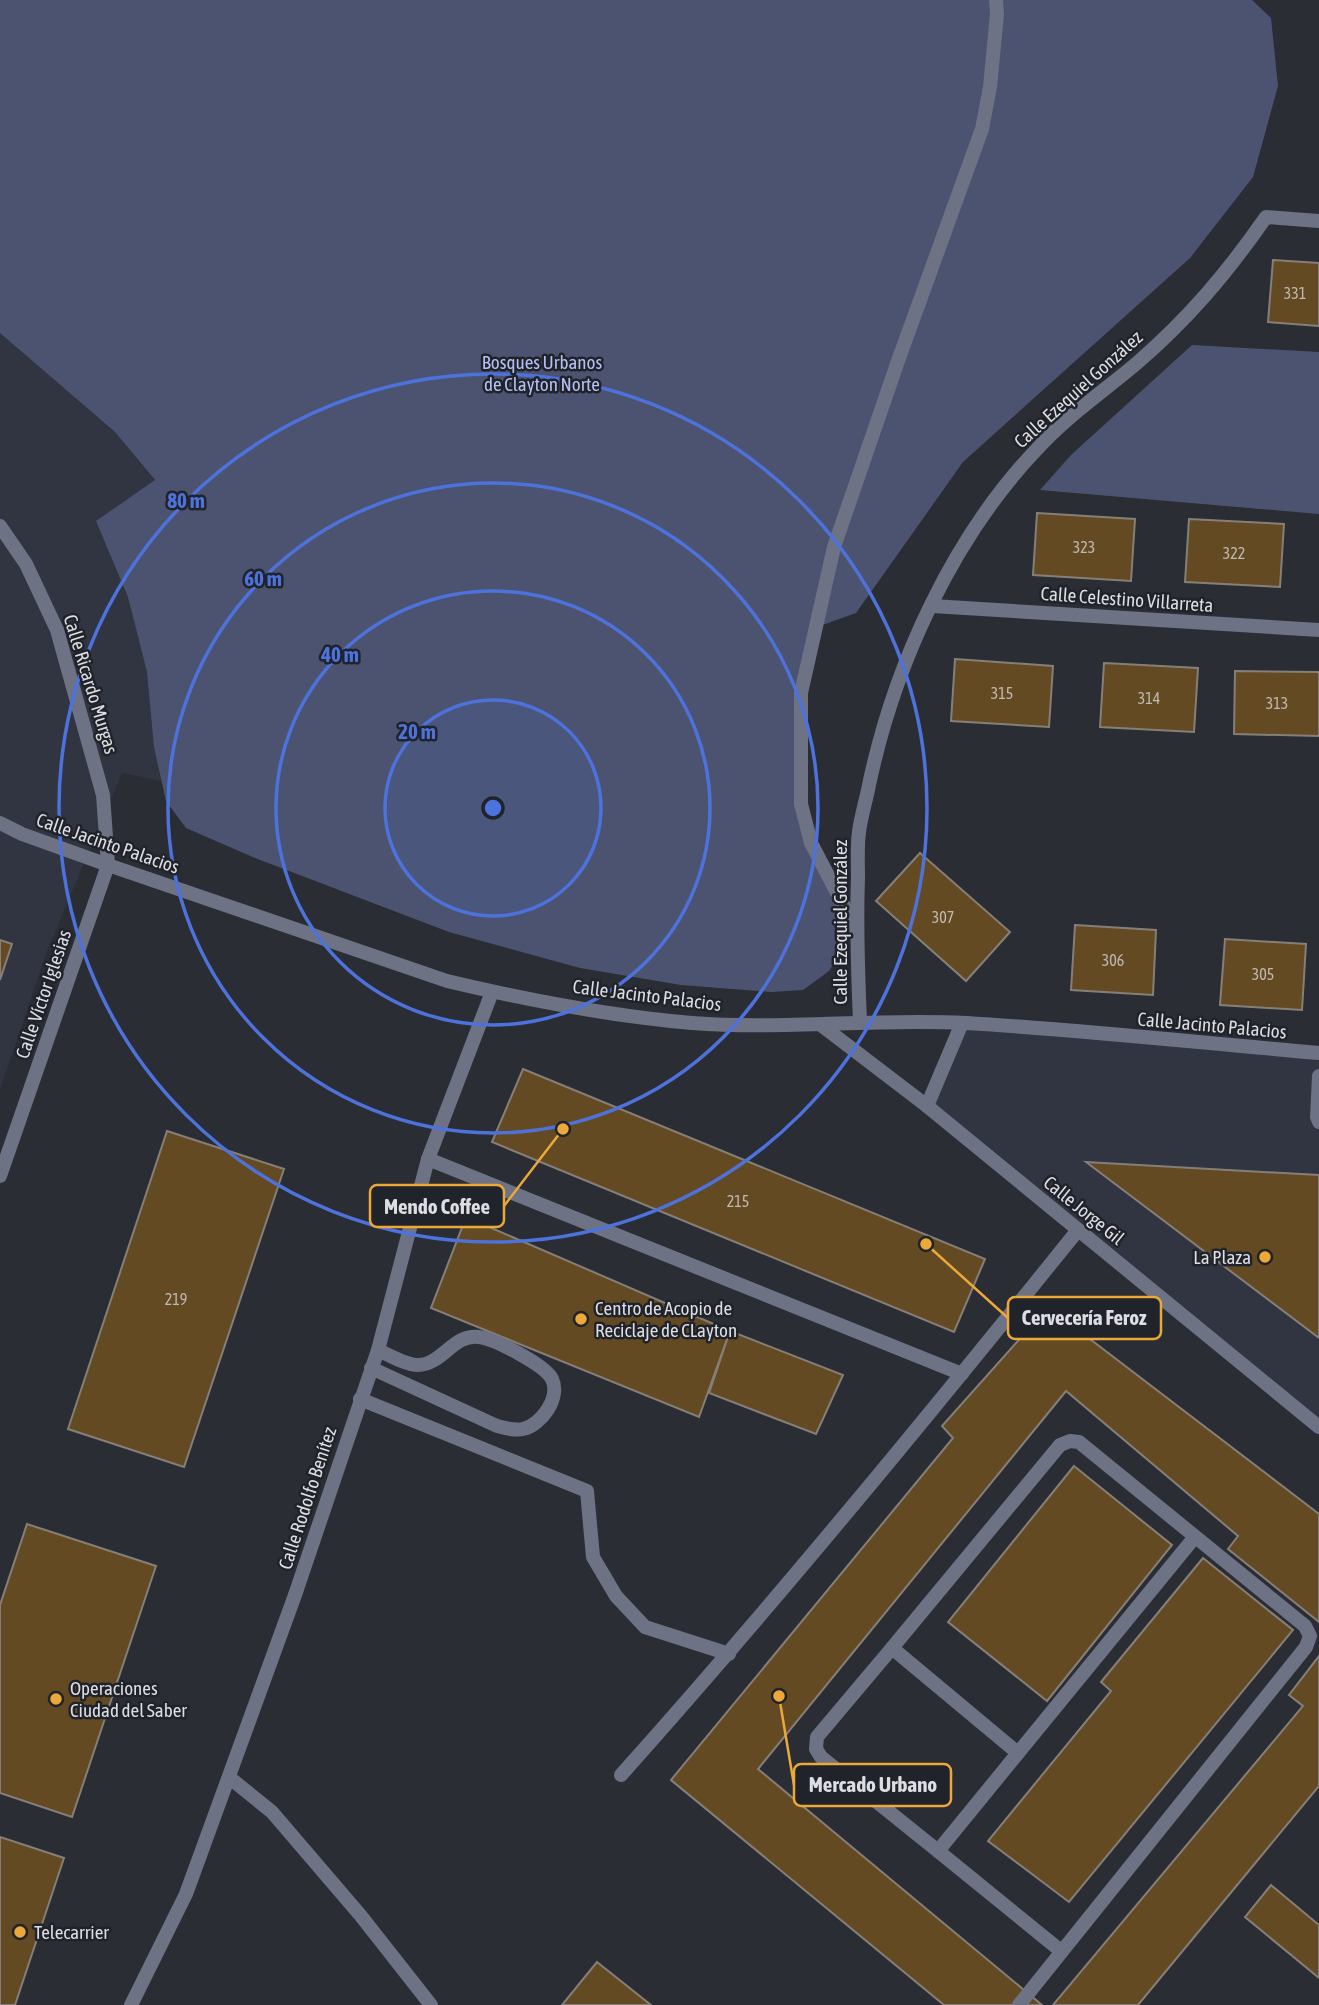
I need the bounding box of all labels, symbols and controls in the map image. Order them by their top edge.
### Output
house number: 331 [1284,284,1306,302]
street label: Calle Ezequiel González [1009,326,1147,452]
park label: Bosques Urbanos de Clayton Norte [482,351,602,395]
text: 80 m [167,488,205,512]
house number: 323 [1073,538,1095,556]
house number: 322 [1223,544,1245,562]
text: 60 m [244,566,282,590]
street label: Calle Celestino Villarreta [1040,582,1214,616]
street label: Calle Ricardo Murgas [59,612,123,757]
text: 40 m [320,642,359,666]
house number: 315 [991,684,1013,702]
house number: 314 [1138,689,1160,707]
house number: 313 [1266,694,1288,712]
text: 20 m [398,719,436,743]
centre of rings [481,796,505,820]
street label: Calle Jacinto Palacios [34,808,183,878]
street label: Calle Ezequiel González [829,839,851,1004]
house number: 307 [932,908,954,926]
street label: Calle Víctor Iglesias [11,926,75,1061]
house number: 306 [1102,951,1124,969]
house number: 305 [1252,965,1274,983]
street label: Calle Jacinto Palacios [571,975,723,1015]
street label: Calle Jacinto Palacios [1137,1008,1288,1042]
street label: Calle Jorge Gil [1039,1171,1129,1249]
callout: Mendo Coffee [370,1185,504,1227]
house number: 215 [727,1192,749,1210]
text: Mendo Coffee [384,1194,490,1218]
place label: La Plaza [1193,1246,1251,1268]
marker: La Plaza [1257,1249,1273,1265]
house number: 219 [165,1290,187,1308]
place label: Centro de Acopio de Reciclaje de CLayton [595,1297,737,1341]
callout: Cervecería Feroz [1008,1297,1161,1339]
text: Cervecería Feroz [1021,1305,1147,1329]
marker: Centro de Acopio de Reciclaje de CLayton [573,1311,589,1327]
street label: Calle Rodolfo Benítez [274,1424,340,1572]
place label: Operaciones Ciudad del Saber [70,1677,187,1721]
marker: Operaciones Ciudad del Saber [48,1691,64,1707]
callout: Mercado Urbano [794,1764,951,1806]
text: Mercado Urbano [809,1772,937,1796]
place label: Telecarrier [34,1921,109,1943]
marker: Telecarrier [12,1924,28,1940]

